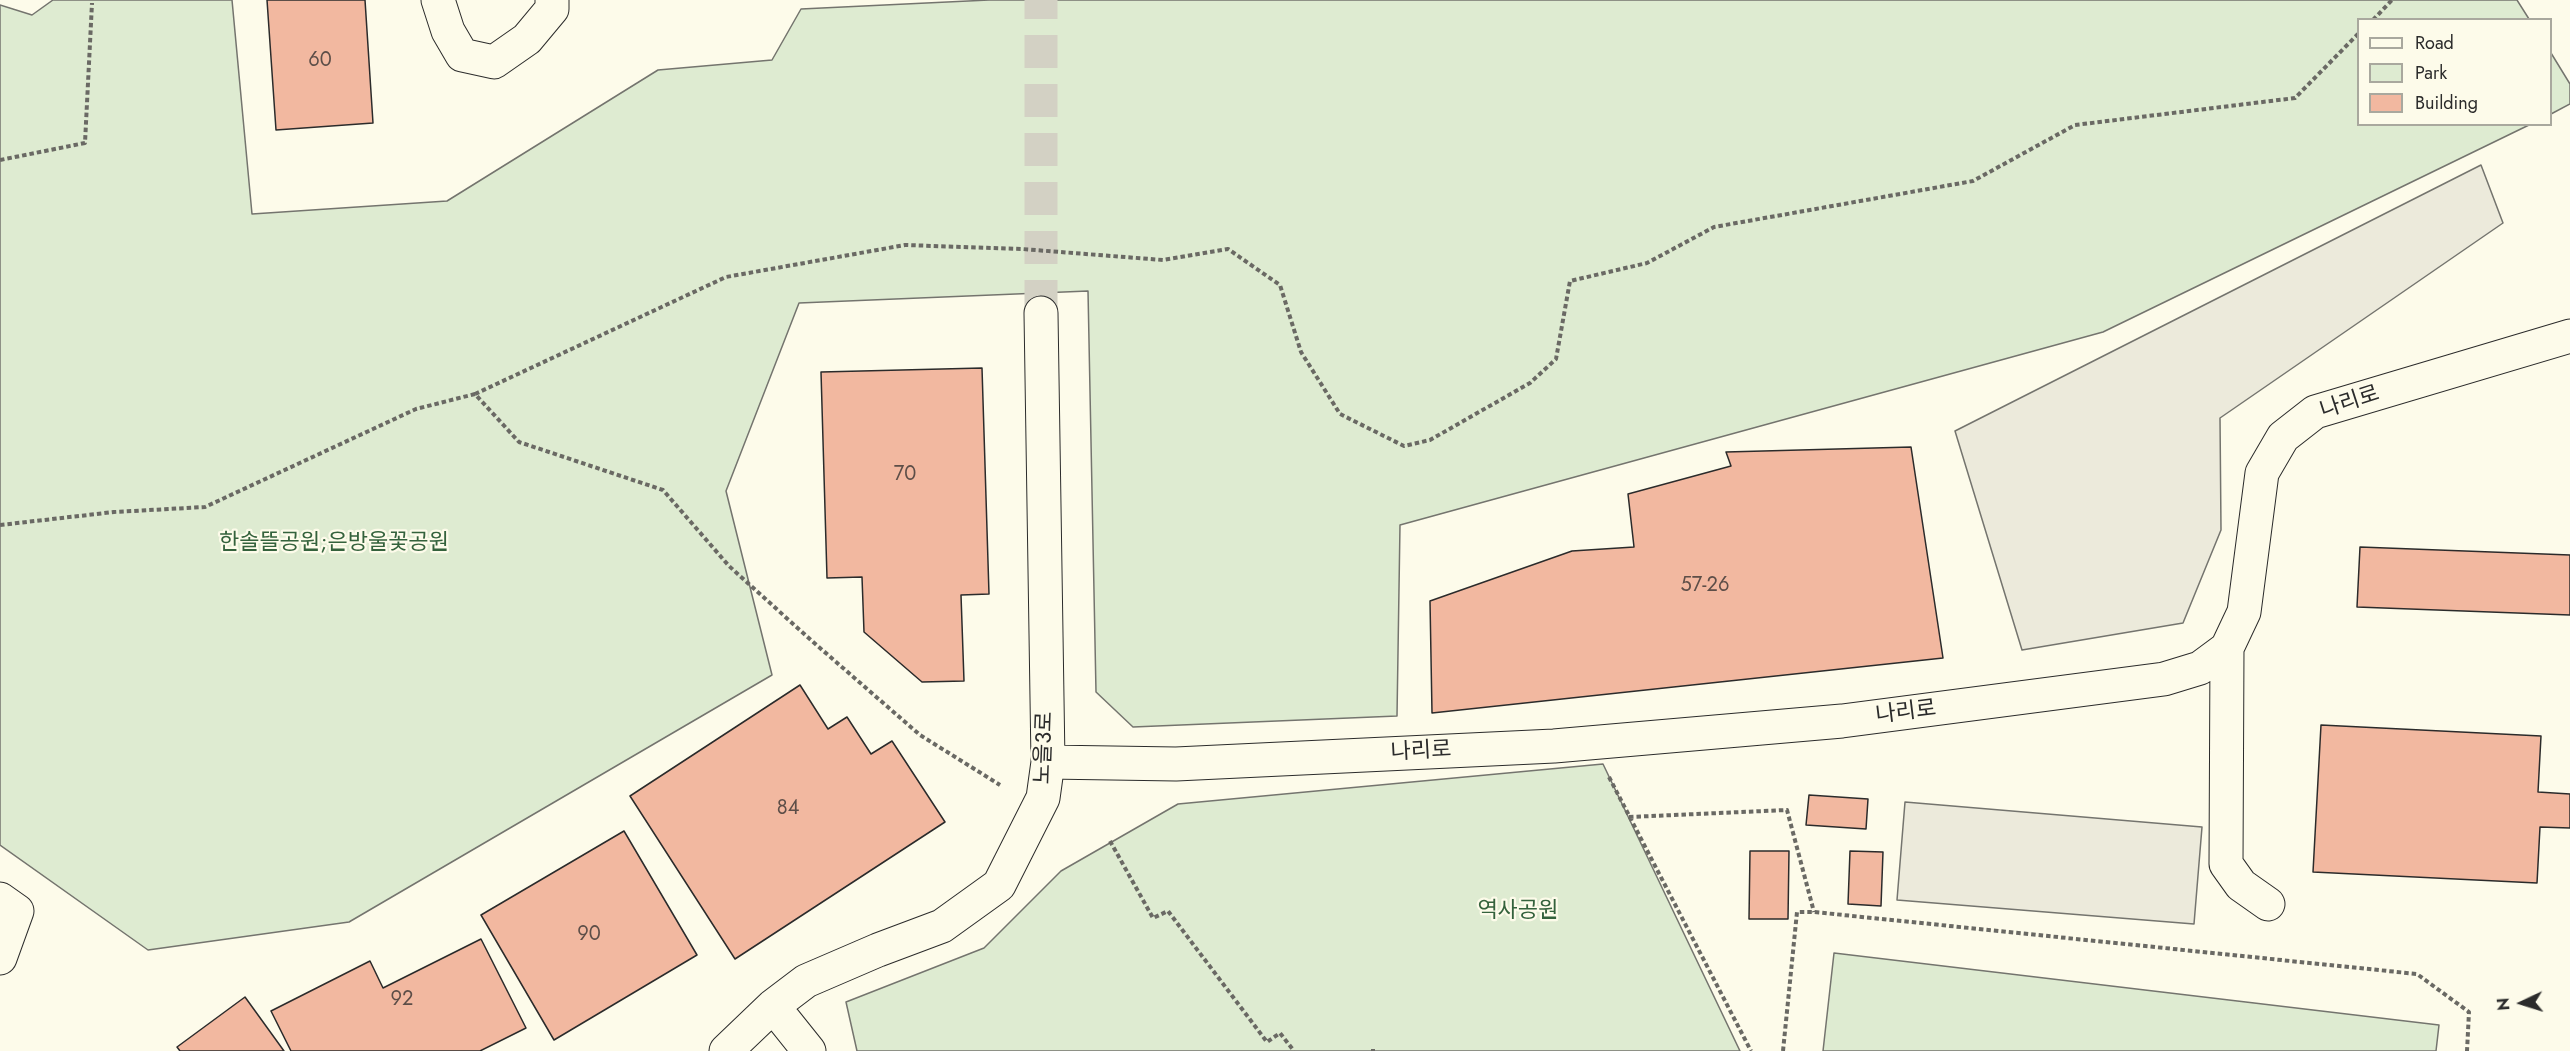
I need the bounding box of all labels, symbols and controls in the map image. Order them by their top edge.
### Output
legend [2357,18,2552,126]
text: Road [2415,30,2454,56]
house number: 60 [308,49,332,73]
text: Park [2415,60,2447,86]
text: Building [2415,90,2478,116]
street label: 나리로 [2317,381,2383,425]
house number: 70 [894,463,916,487]
park label: 한솔뜰공원;은방울꽃공원 [219,531,449,557]
house number: 57-26 [1681,574,1729,598]
street label: 나리로 [1874,696,1938,730]
street label: 노을3로 [1031,711,1059,785]
street label: 나리로 [1390,737,1452,767]
house number: 84 [777,797,799,821]
park label: 역사공원 [1478,899,1558,925]
house number: 90 [577,923,601,947]
north arrow [2492,973,2552,1033]
house number: 92 [391,988,413,1012]
text: N [2492,997,2515,1011]

